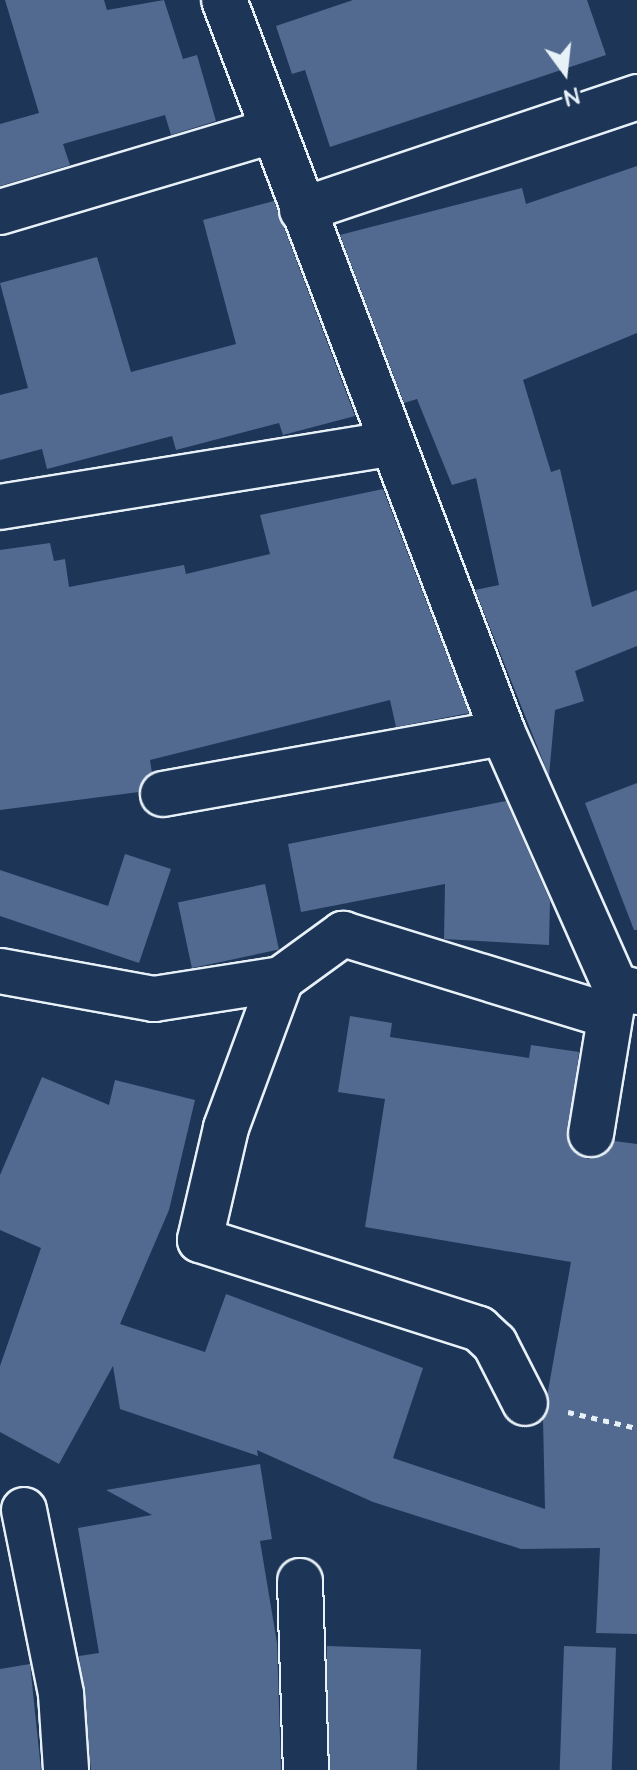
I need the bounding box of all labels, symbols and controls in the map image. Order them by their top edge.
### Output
north arrow [525,32,605,112]
text: N [561,79,582,112]

